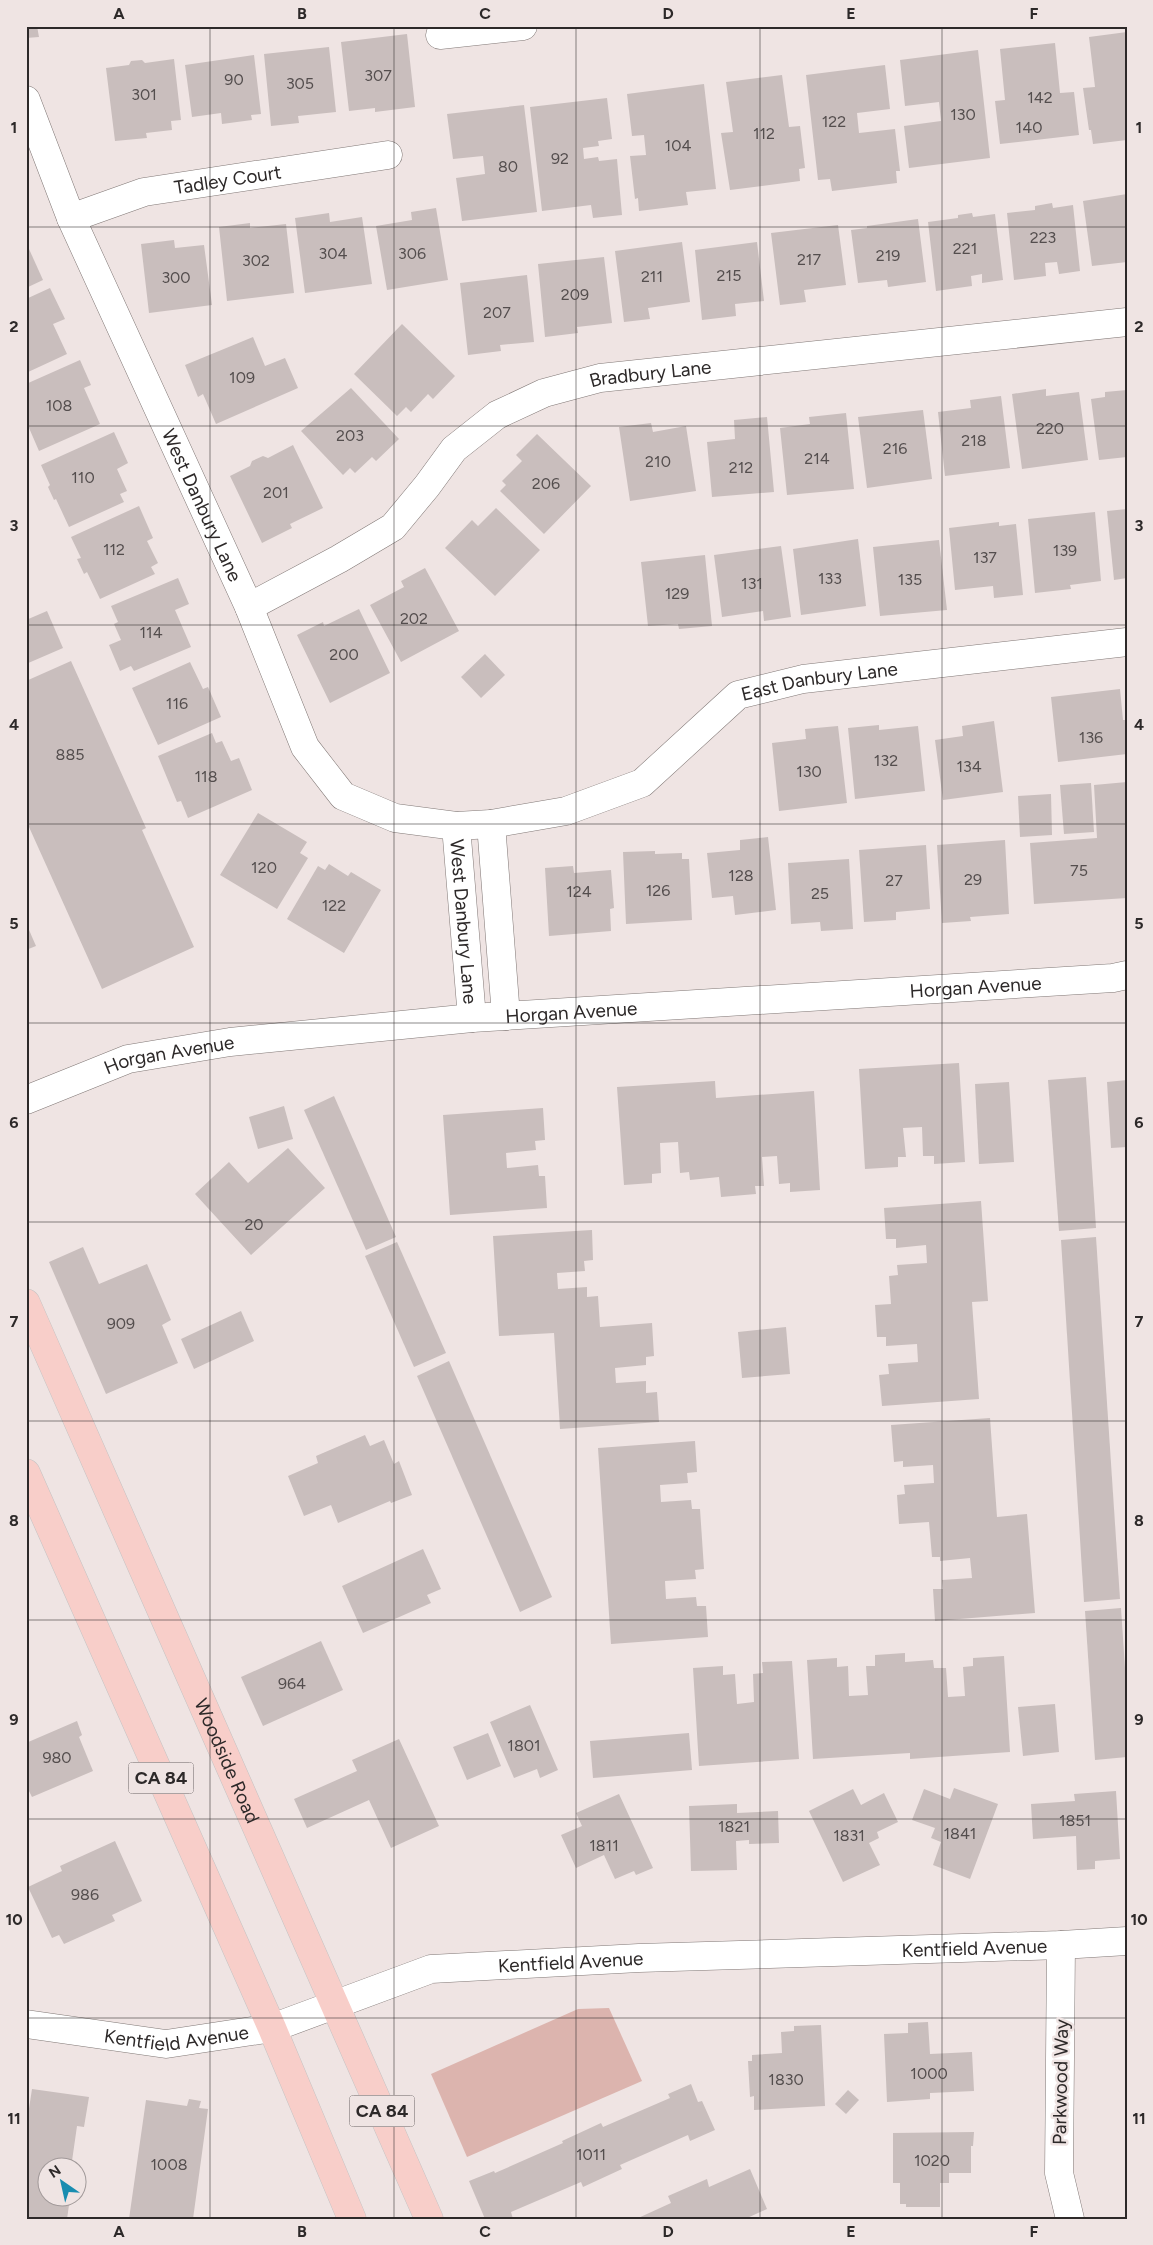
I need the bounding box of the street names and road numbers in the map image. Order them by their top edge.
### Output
street label: Tadley Court [172,160,283,199]
street label: Bradbury Lane [587,355,712,392]
street label: West Danbury Lane [157,425,247,585]
street label: East Danbury Lane [739,657,899,706]
street label: West Danbury Lane [445,838,482,1005]
street label: Horgan Avenue [909,971,1042,1003]
street label: Horgan Avenue [505,997,638,1028]
street label: Horgan Avenue [101,1031,236,1079]
street label: Woodside Road [189,1695,264,1827]
road number: CA 84 [128,1762,194,1794]
street label: Kentfield Avenue [901,1934,1048,1962]
street label: Kentfield Avenue [497,1947,644,1977]
street label: Parkwood Way [1048,2019,1073,2145]
street label: Kentfield Avenue [103,2021,250,2056]
road number: CA 84 [350,2096,414,2126]

